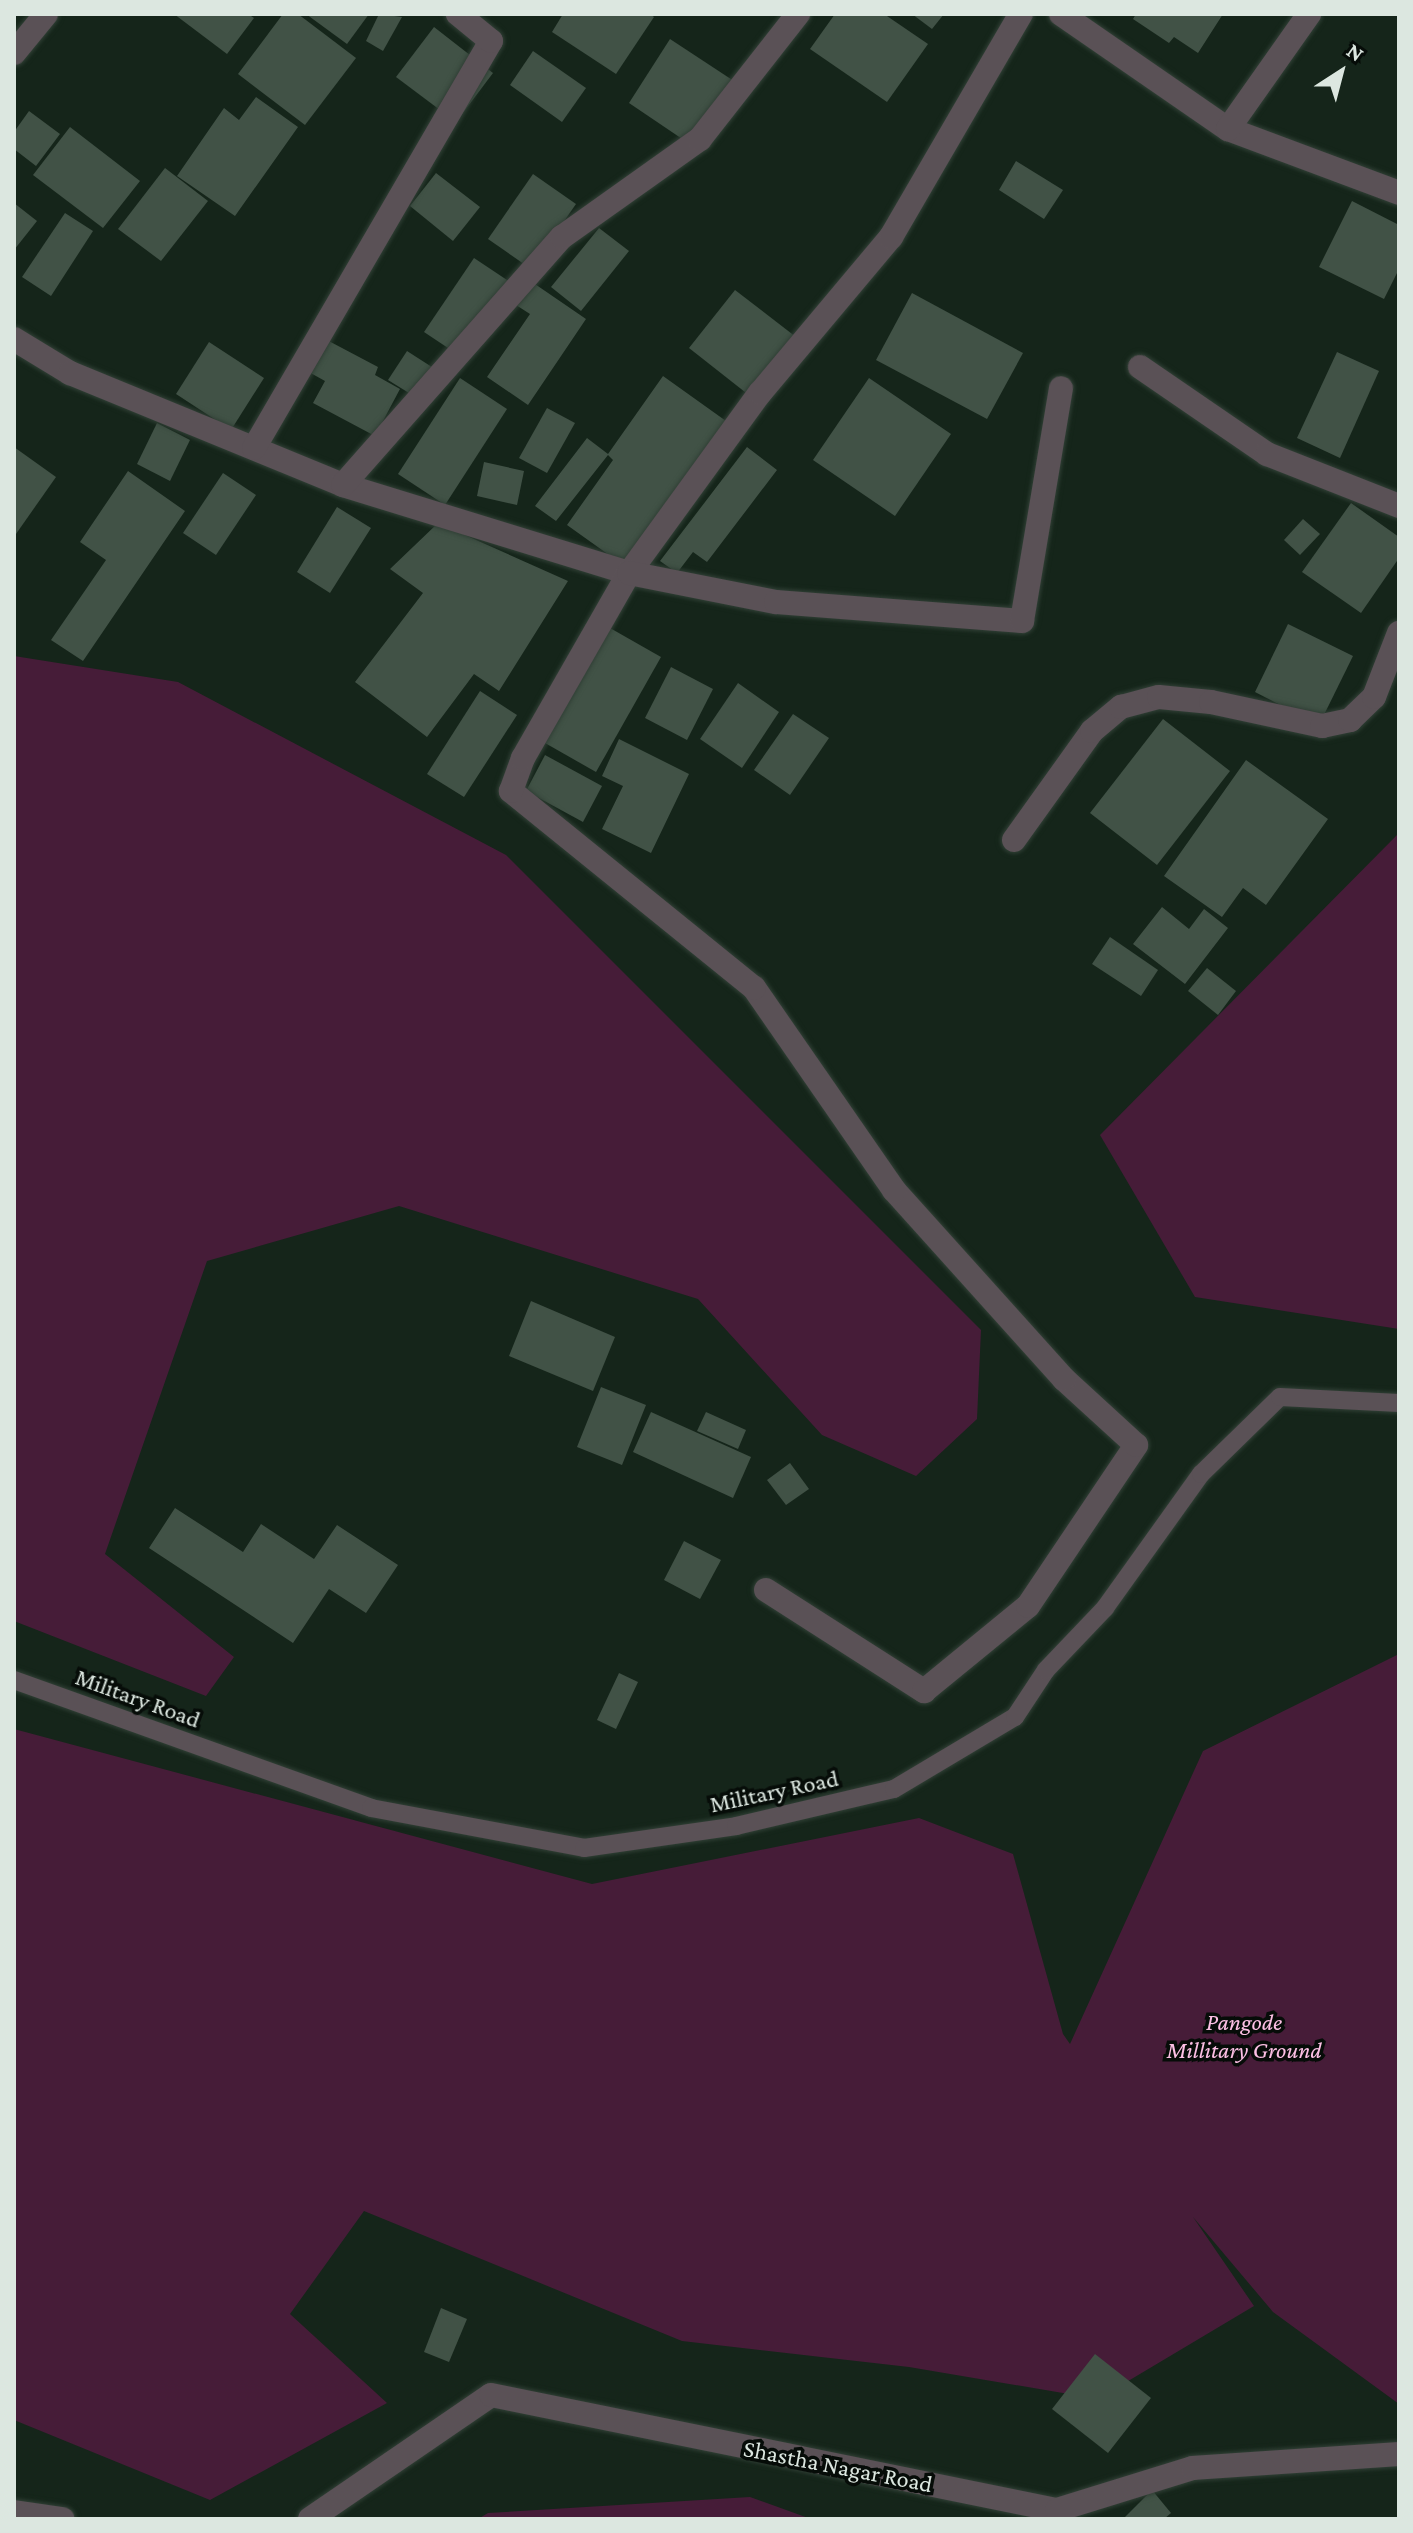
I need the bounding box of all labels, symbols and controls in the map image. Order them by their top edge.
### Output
north arrow [1301,32,1381,112]
text: N [1342,38,1369,67]
street label: Military Road [72,1662,204,1734]
street label: Military Road [707,1763,841,1819]
park label: Pangode Millitary Ground [1166,2008,1322,2064]
street label: Shastha Nagar Road [741,2434,935,2498]

